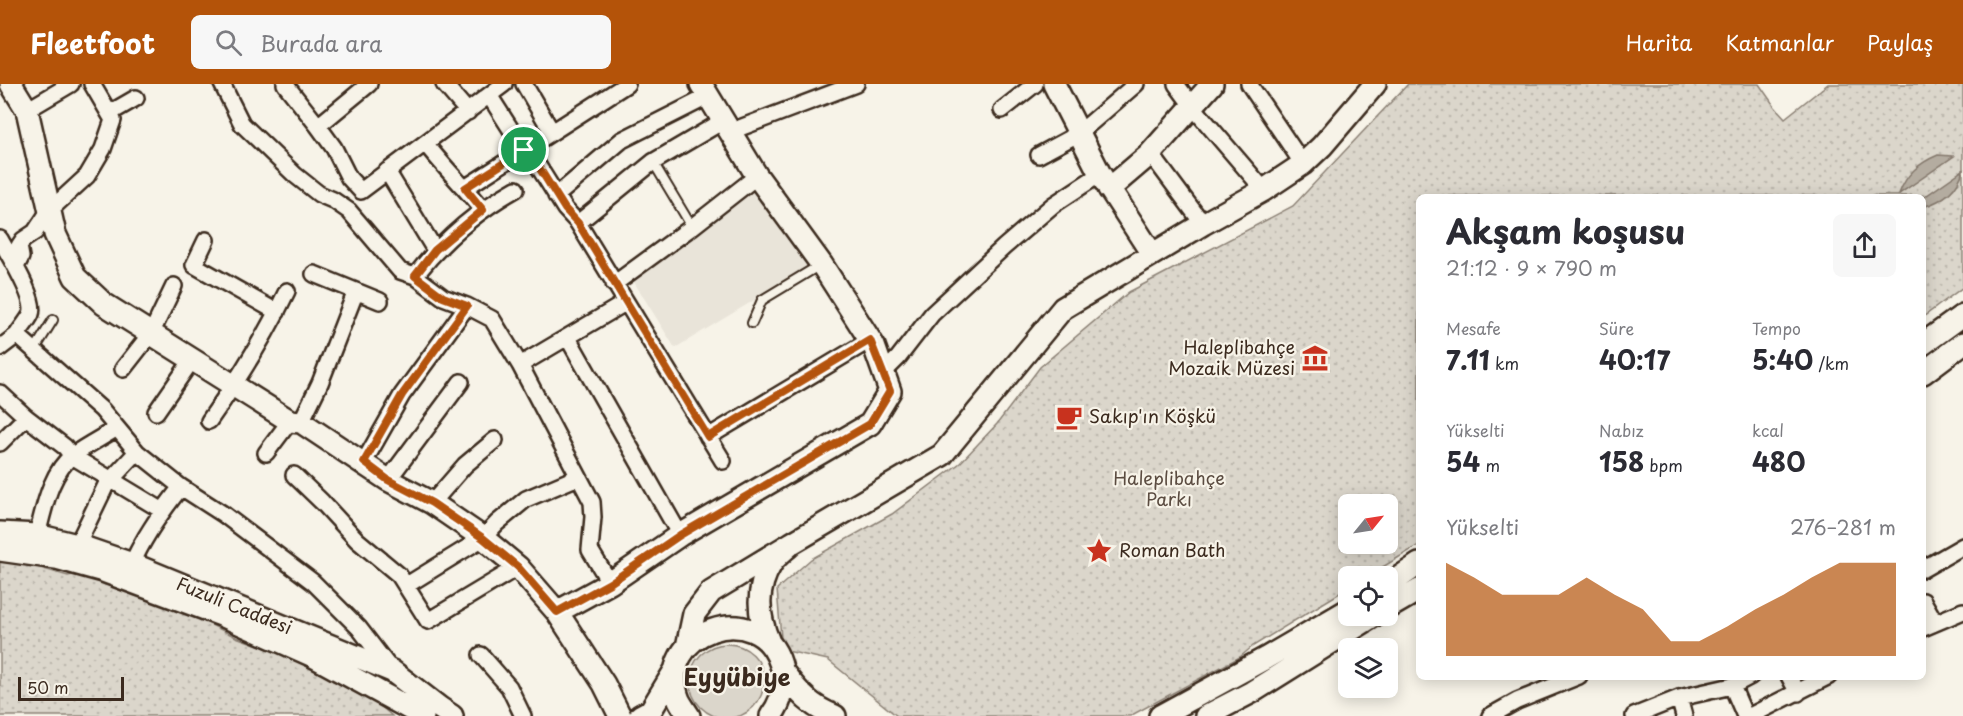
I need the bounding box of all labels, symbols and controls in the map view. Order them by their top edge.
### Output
search box [191,15,611,69]
text: Fleetfoot [30,21,155,64]
icon: search [212,26,245,59]
text: Burada ara [260,26,382,59]
text: Harita [1626,26,1692,58]
text: Katmanlar [1725,26,1834,58]
text: Paylaş [1867,26,1933,58]
pin [498,124,549,175]
icon: arrive [507,133,540,166]
text: Akşam koşusu [1446,205,1685,255]
button: share [1833,214,1896,277]
text: 21:12 · 9 × 790 m [1446,253,1617,283]
text: Mesafe [1446,316,1501,340]
text: Süre [1599,316,1634,340]
text: Tempo [1752,316,1801,340]
place label: Haleplibahçe Mozaik Müzesi [1168,333,1295,381]
text: 7.11 [1446,340,1490,379]
text: 40:17 [1599,340,1670,379]
text: 5:40 [1752,340,1813,379]
museum icon: Haleplibahçe Mozaik Müzesi [1300,343,1330,373]
text: km [1490,351,1519,375]
text: /km [1813,351,1849,375]
cafe icon: Sakıp'ın Köşkü [1054,402,1084,432]
place label: Sakıp'ın Köşkü [1089,402,1216,429]
text: Yükselti [1446,418,1504,442]
text: Nabız [1599,418,1644,442]
text: kcal [1752,418,1784,442]
text: 54 [1446,442,1480,481]
text: 158 [1599,442,1644,481]
text: 480 [1752,442,1805,481]
text: m [1480,453,1500,477]
text: bpm [1644,453,1683,477]
park label: Haleplibahçe Parkı [1113,464,1225,512]
north arrow [1338,494,1398,554]
map controls [1338,494,1398,698]
text: Yükselti [1446,512,1519,542]
text: 276–281 m [1790,512,1896,542]
place icon: Roman Bath [1084,536,1114,566]
place label: Roman Bath [1119,536,1226,563]
button: locate [1338,566,1398,626]
street label: Fuzuli Caddesi [173,569,296,640]
button: layers [1338,638,1398,698]
district label: Eyyübiye [684,658,790,694]
scale bar [18,674,124,702]
text: 50 m [27,675,68,699]

